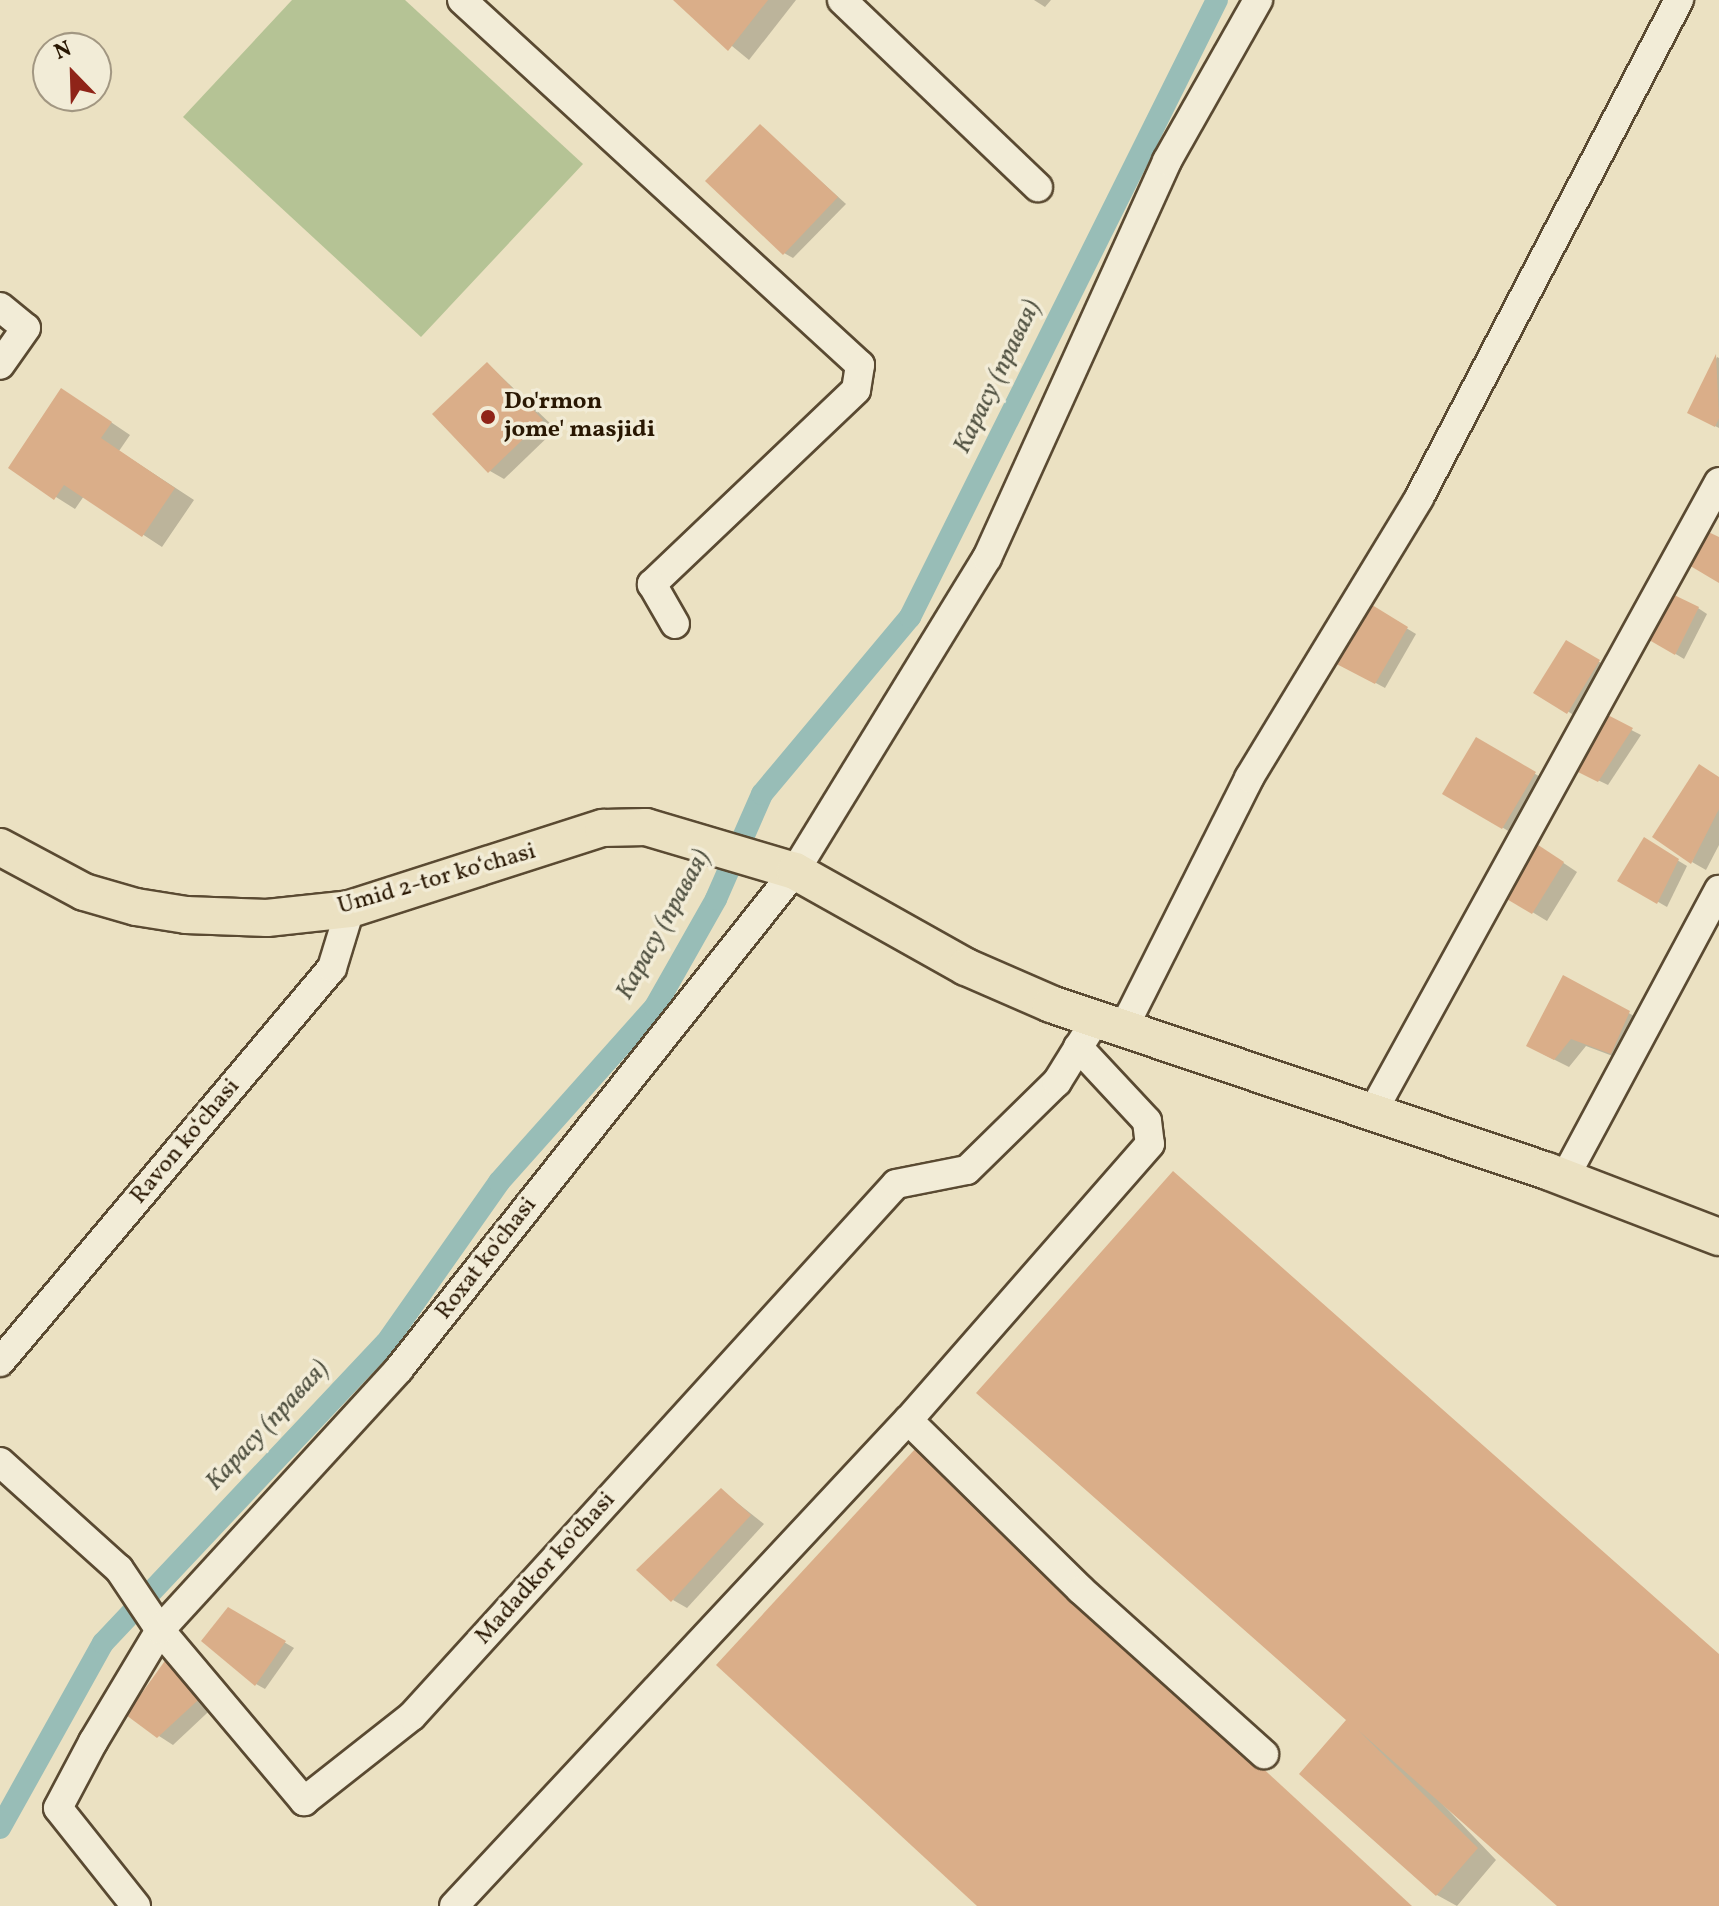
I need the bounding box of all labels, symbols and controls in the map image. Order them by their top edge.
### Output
north arrow [32,32,112,112]
text: N [50,34,77,69]
water label: Карасу (правая) [947,295,1049,459]
place label: Do'rmon jome' masjidi [504,389,655,445]
marker: Do'rmon jome' masjidi [479,408,497,426]
street label: Umid 2-tor koʻchasi [335,838,539,922]
water label: Карасу (правая) [610,844,718,1006]
street label: Ravon koʻchasi [125,1073,247,1211]
street label: Roxat ko'chasi [430,1192,544,1326]
water label: Карасу (правая) [200,1354,336,1498]
street label: Madadkor ko'chasi [470,1487,622,1651]

